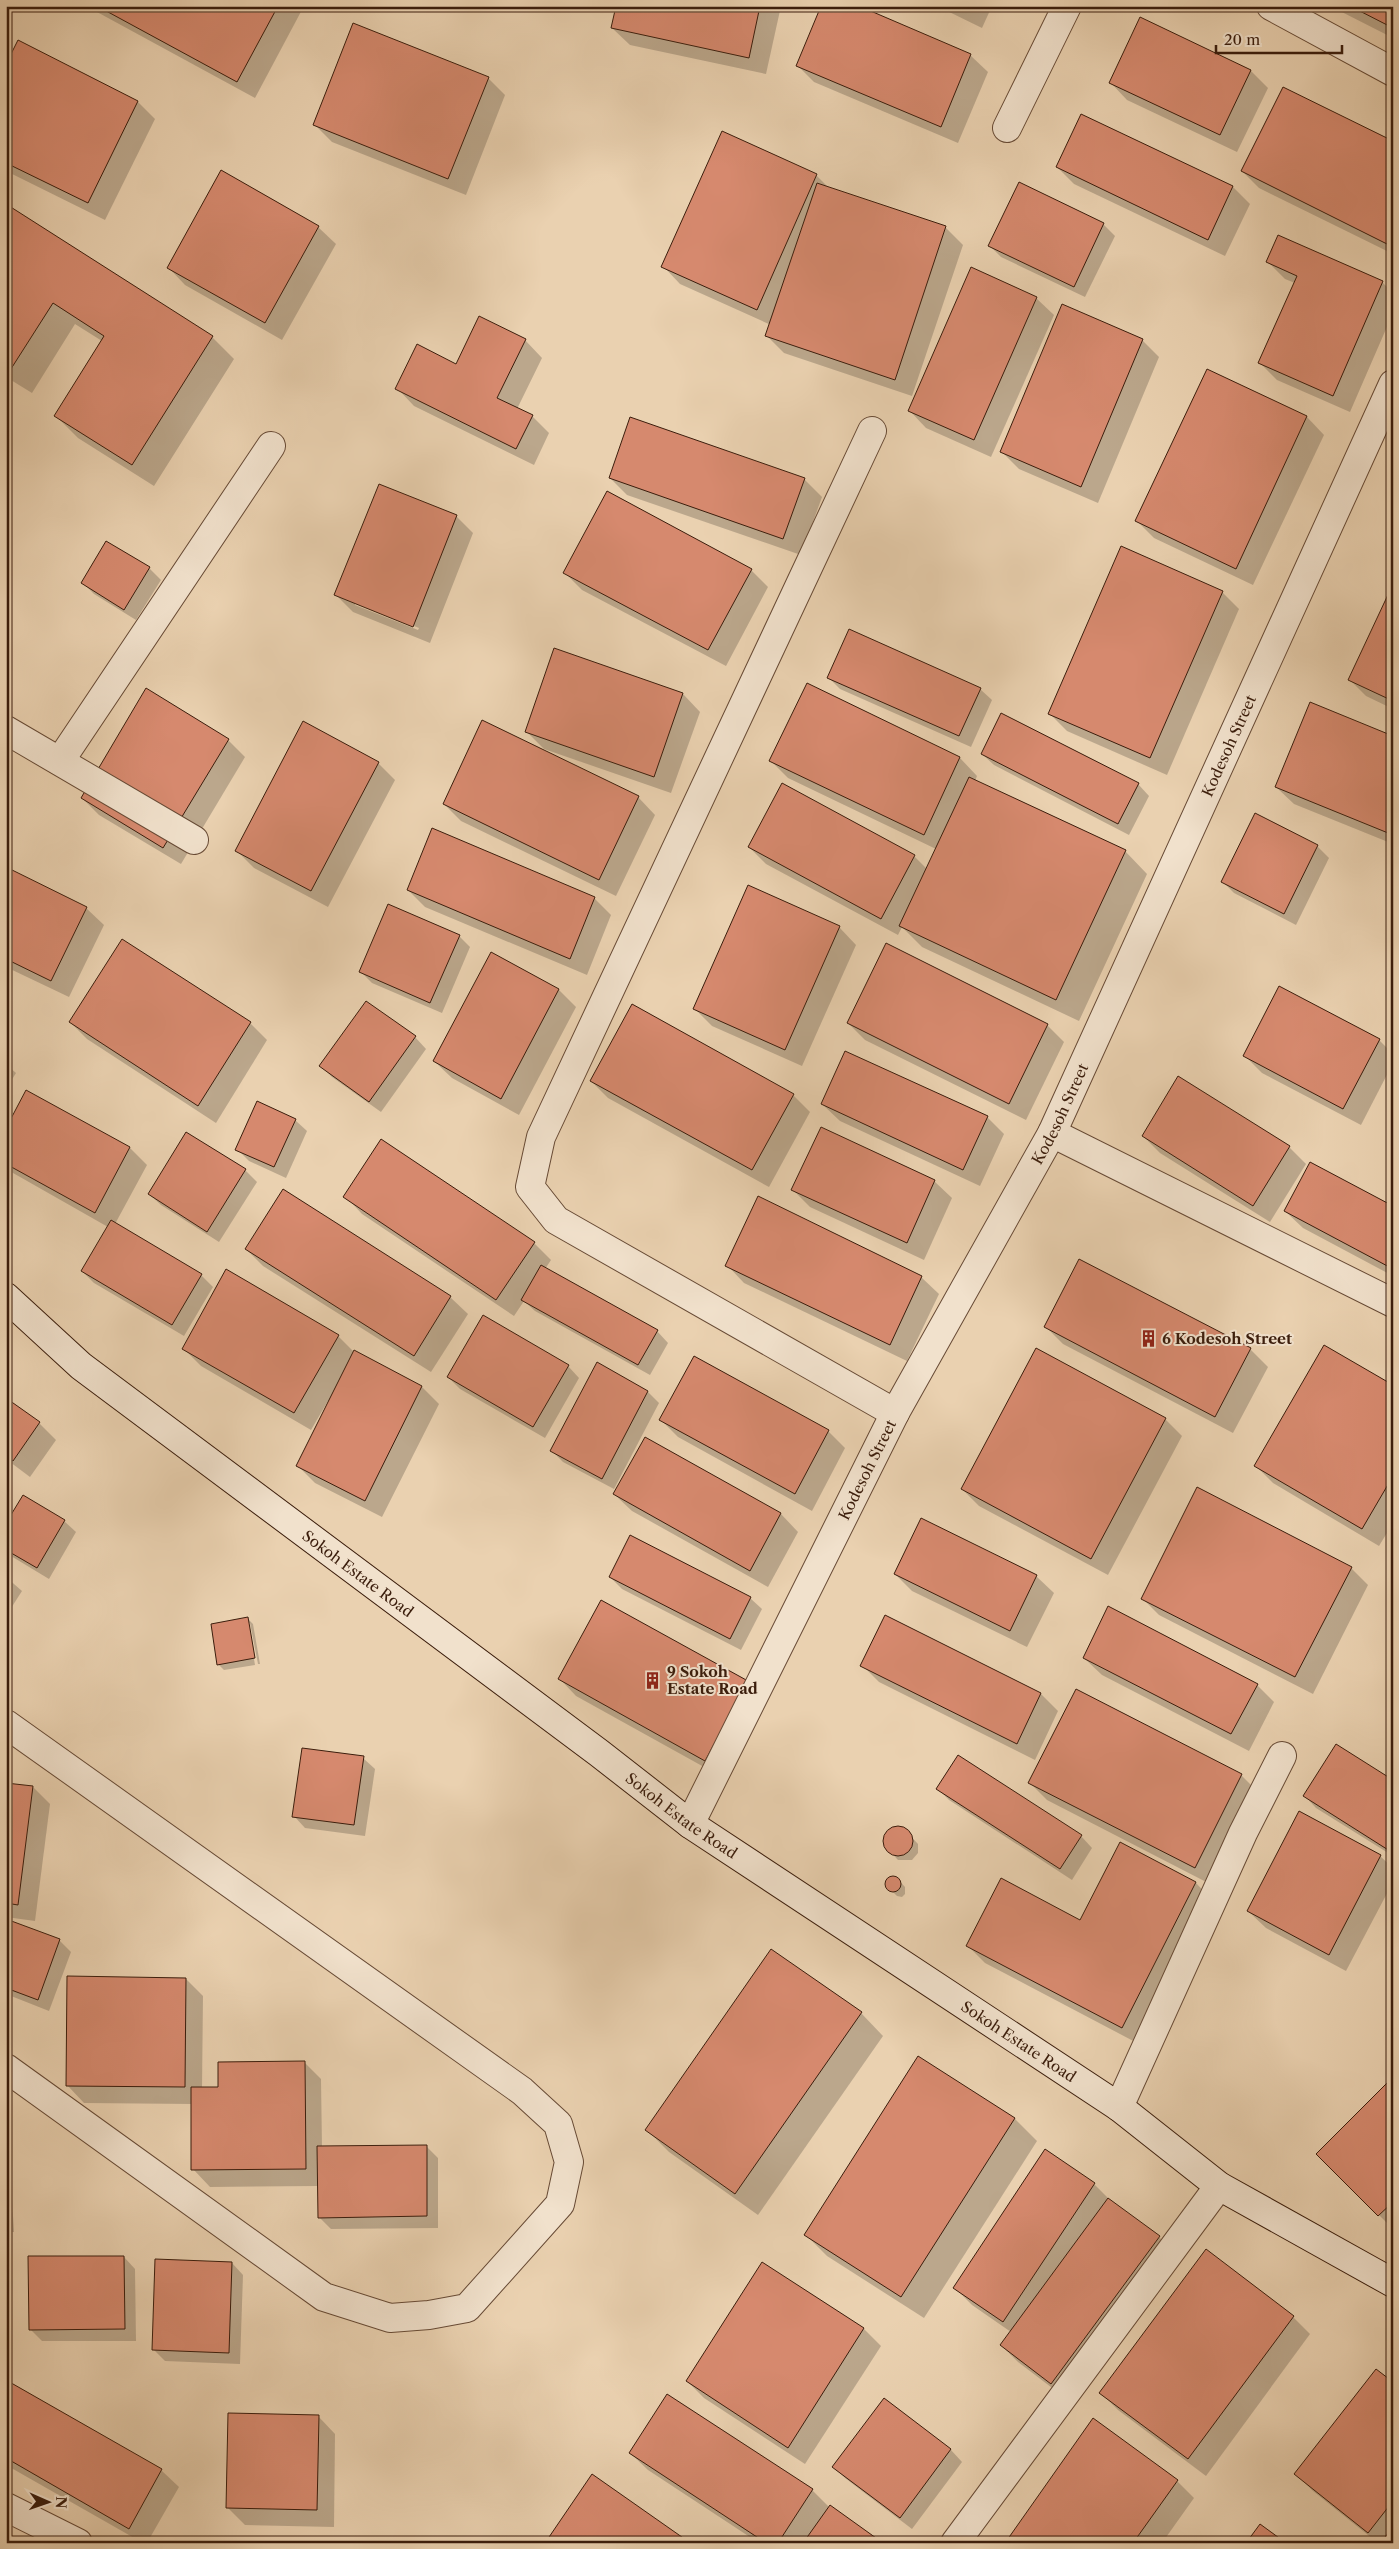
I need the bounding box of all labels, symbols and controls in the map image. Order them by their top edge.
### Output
scale bar [1216,22,1343,54]
text: 20 m [1224,30,1260,49]
street label: Kodesoh Street [1197,691,1260,799]
street label: Kodesoh Street [1027,1060,1092,1167]
building icon: 6 Kodesoh Street [1138,1328,1158,1348]
place label: 6 Kodesoh Street [1162,1329,1292,1348]
street label: Kodesoh Street [834,1416,900,1523]
street label: Sokoh Estate Road [299,1525,418,1621]
place label: 9 Sokoh Estate Road [667,1662,758,1698]
building icon: 9 Sokoh Estate Road [643,1670,663,1690]
street label: Sokoh Estate Road [622,1768,741,1862]
street label: Sokoh Estate Road [958,1996,1080,2086]
north arrow [22,2476,72,2526]
text: N [52,2496,70,2509]

